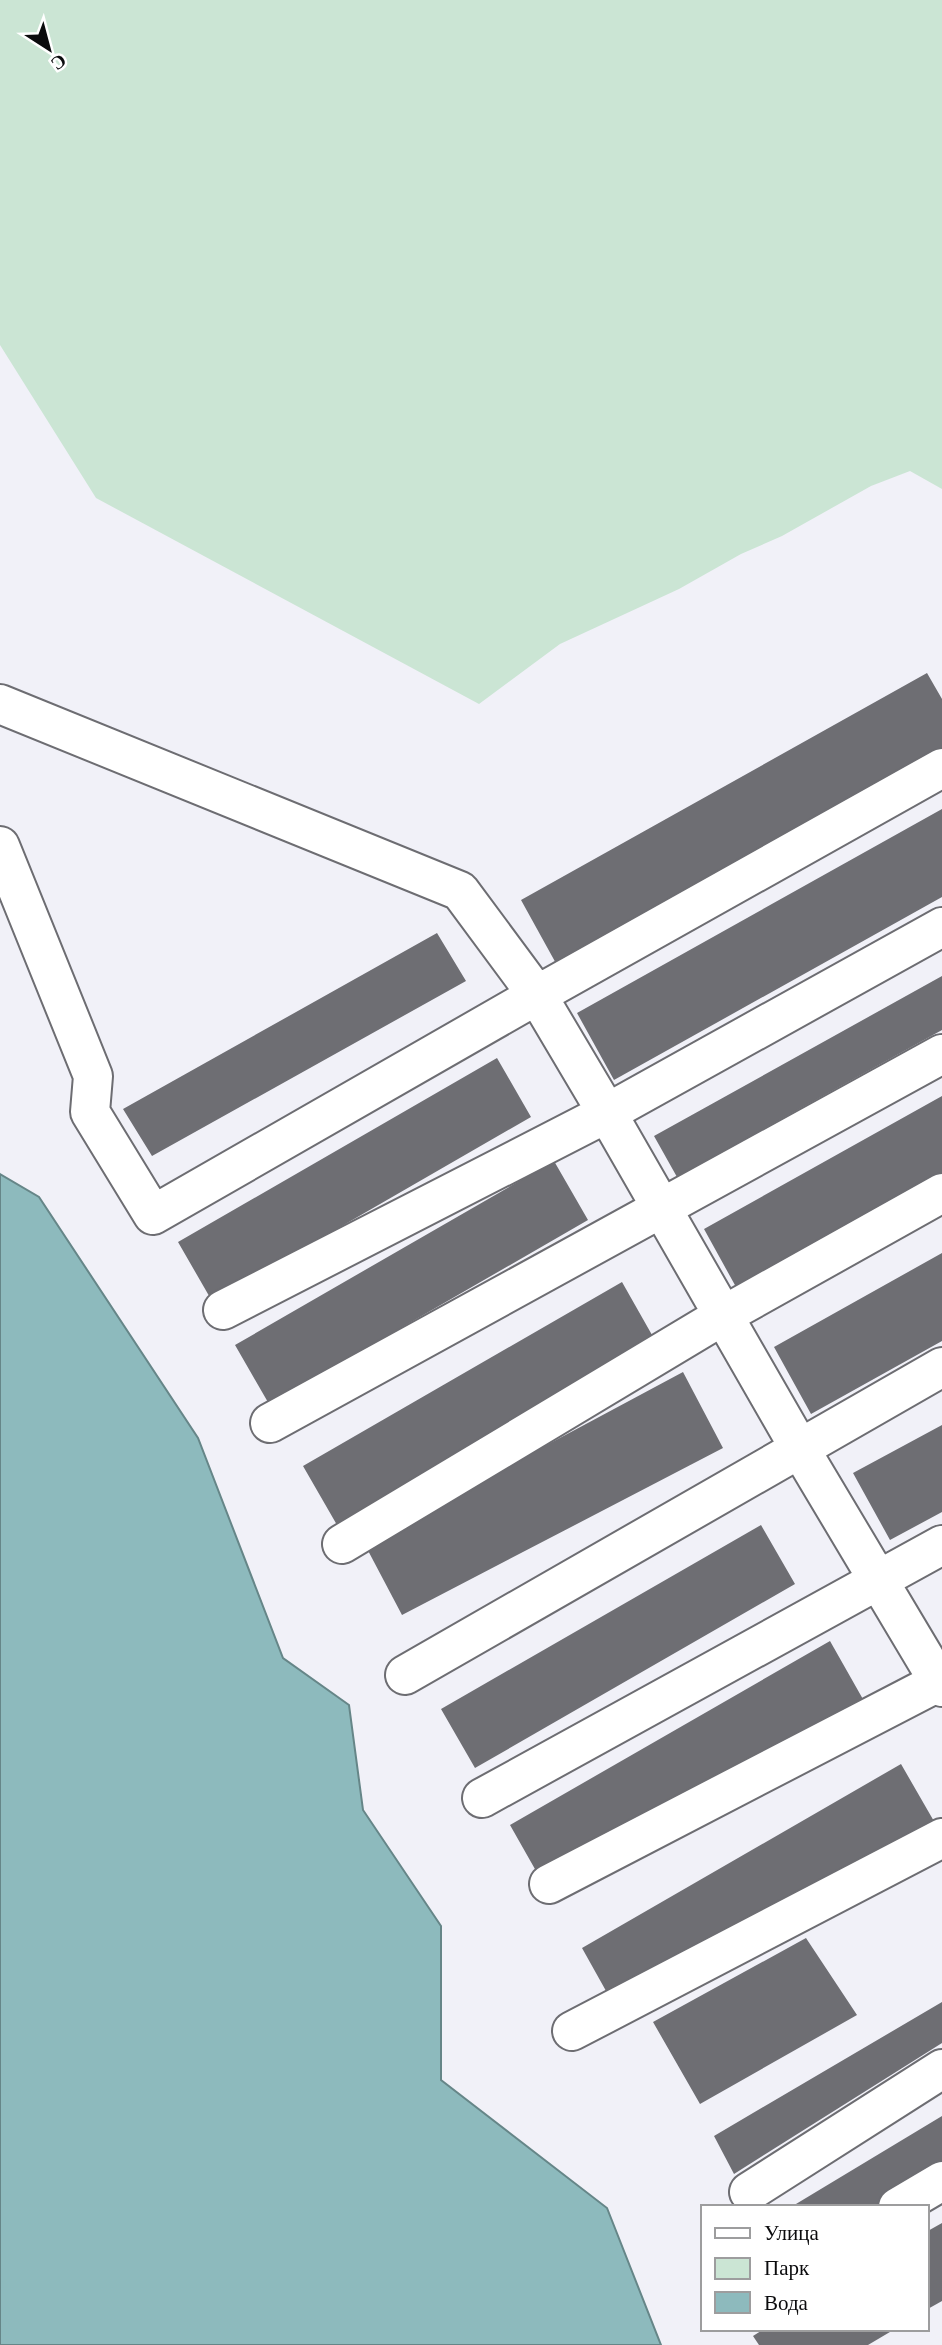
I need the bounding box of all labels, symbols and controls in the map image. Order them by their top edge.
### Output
north arrow [14,14,84,84]
text: С [47,50,70,75]
legend [701,2205,928,2331]
text: Улица [764,2221,819,2245]
text: Парк [764,2256,810,2280]
text: Вода [764,2291,809,2315]

